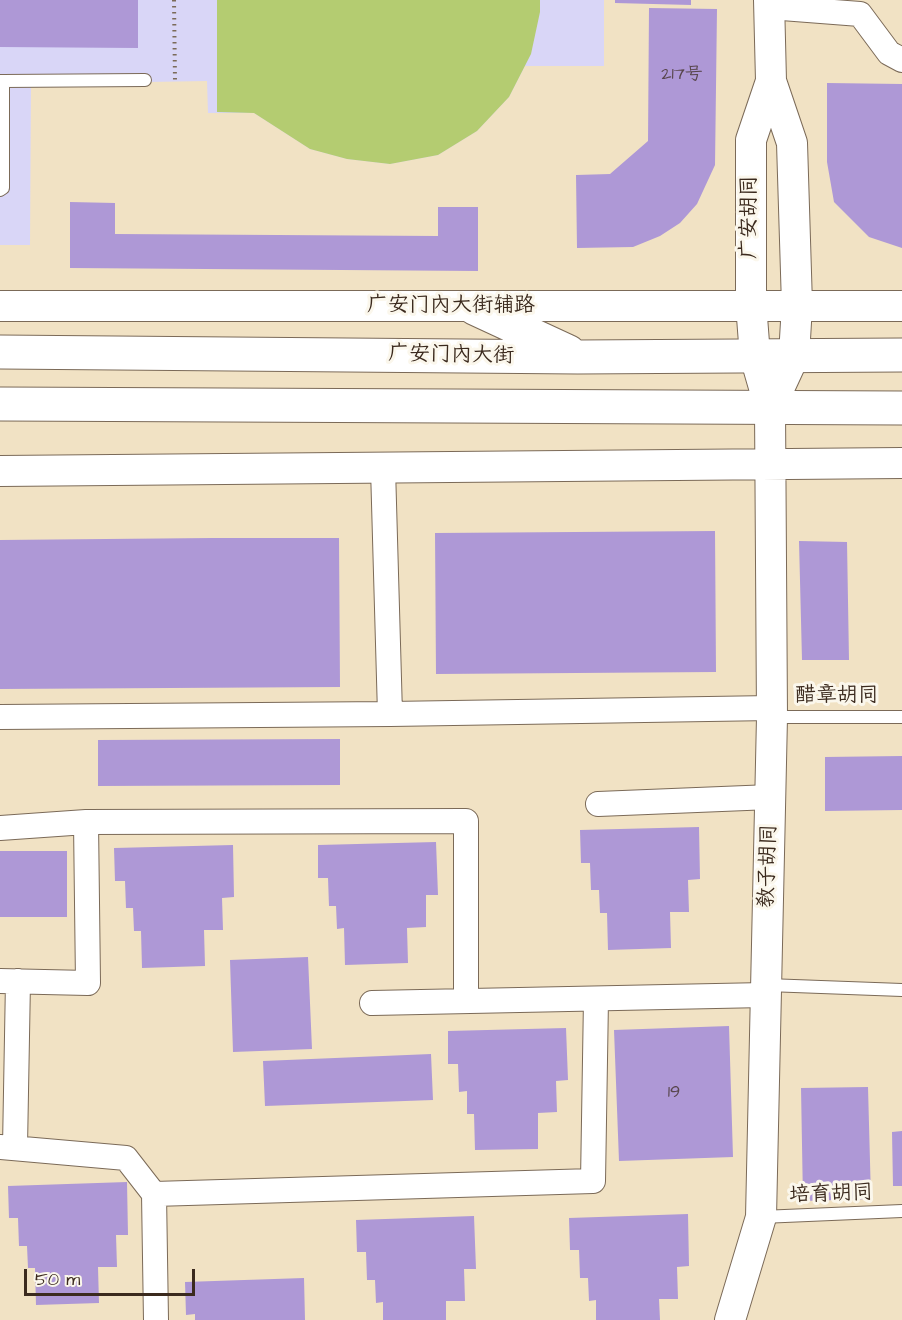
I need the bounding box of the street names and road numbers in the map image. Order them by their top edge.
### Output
street label: 广安胡同 [738,175,764,259]
street label: 广安门内大街辅路 [367,294,535,320]
street label: 广安门内大街 [388,342,514,370]
street label: 醋章胡同 [795,684,879,710]
street label: 教子胡同 [755,824,783,908]
street label: 培育胡同 [789,1181,873,1209]

